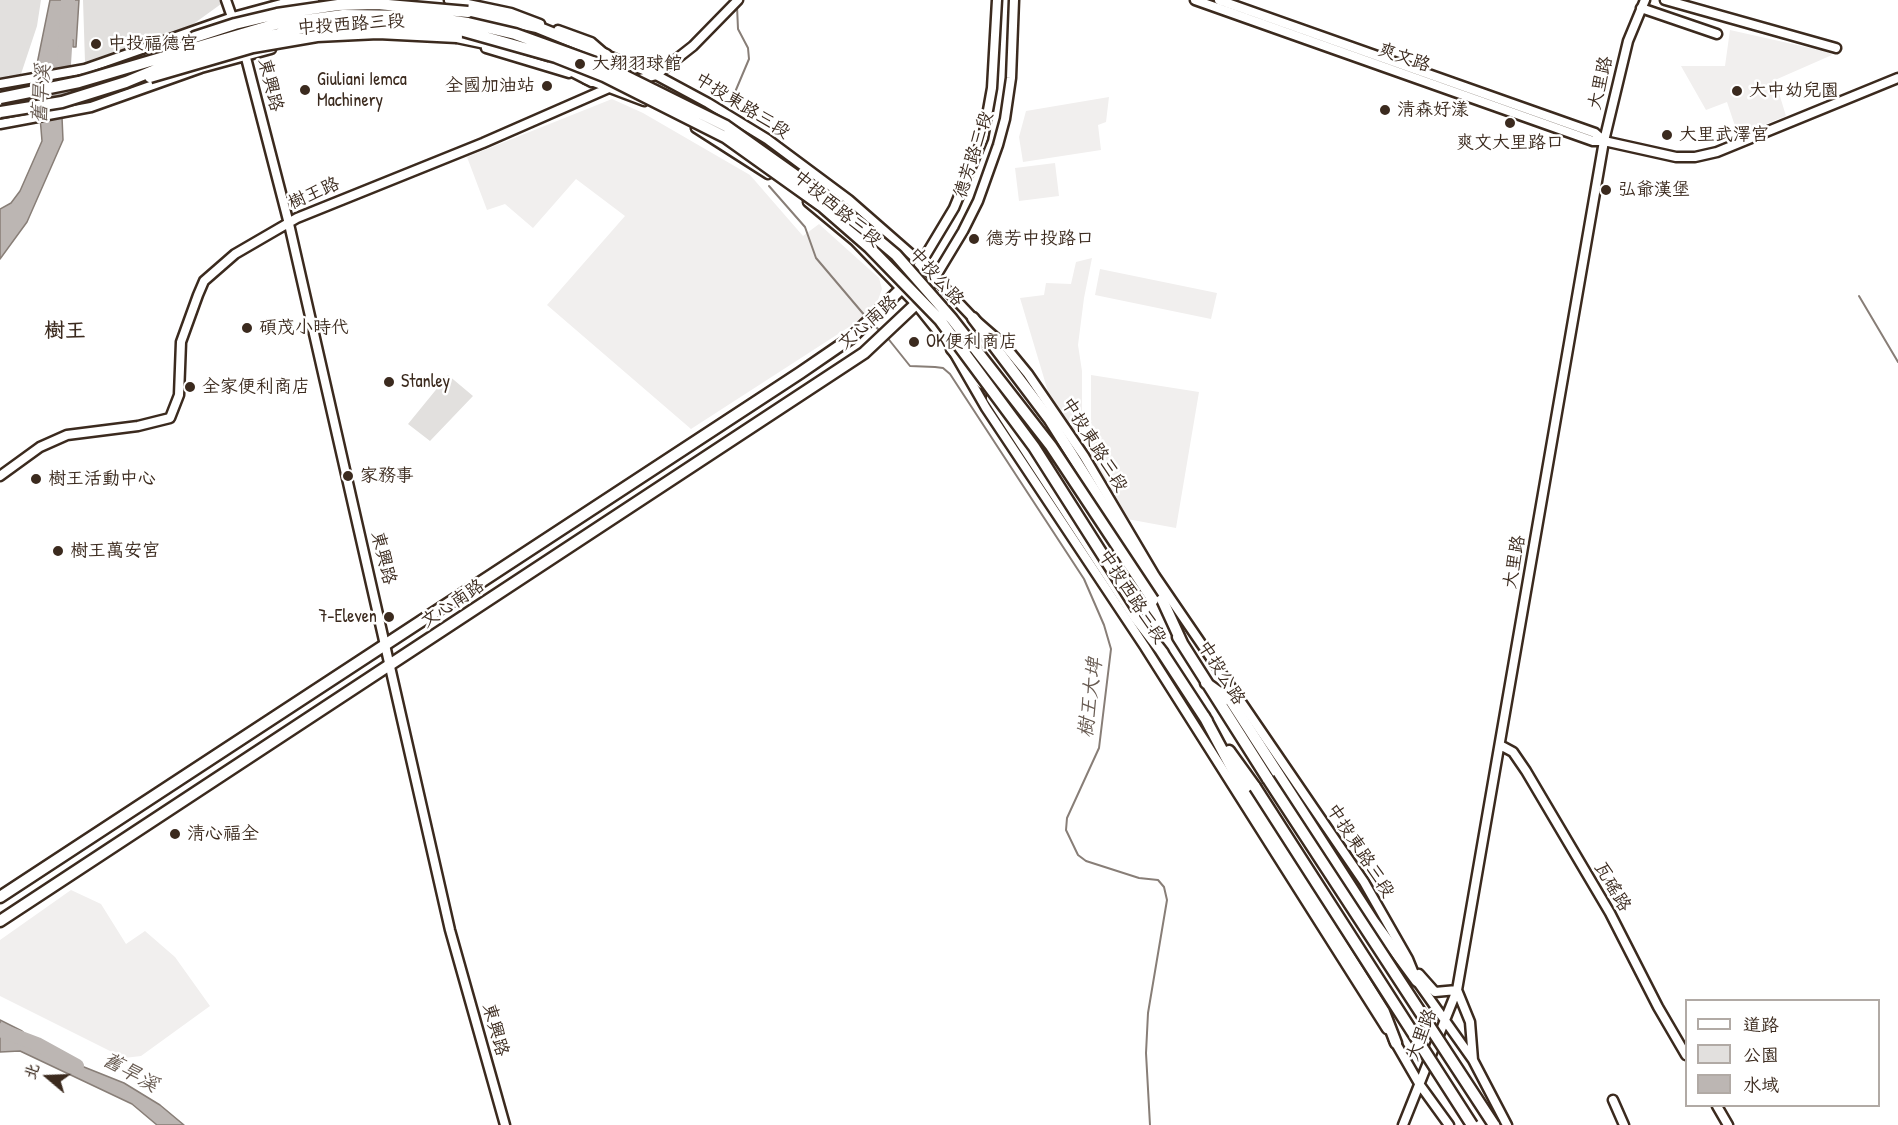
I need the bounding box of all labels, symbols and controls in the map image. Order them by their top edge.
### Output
street label: 中投西路三段 [296,10,406,40]
place label: 中投福德宮 [108,33,198,55]
marker: 中投福德宮 [89,37,103,51]
street label: 爽文路 [1375,39,1433,77]
place label: 大翔羽球館 [592,53,682,75]
street label: 大里路 [1584,54,1618,112]
street label: 東興路 [253,56,287,114]
marker: 大翔羽球館 [573,57,587,71]
water label: 舊旱溪 [28,63,56,125]
street label: 中投東路三段 [690,68,794,144]
place label: Giuliani Iemca Machinery [317,69,407,112]
place label: 全國加油站 [445,75,535,97]
marker: 全國加油站 [540,79,554,93]
place label: 大中幼兒園 [1749,80,1839,102]
marker: Giuliani Iemca Machinery [298,83,312,97]
marker: 大中幼兒園 [1730,84,1744,98]
place label: 清森好漾 [1397,99,1469,121]
marker: 清森好漾 [1378,103,1392,117]
street label: 德芳路三段 [950,109,998,201]
marker: 爽文大里路口 [1503,116,1517,130]
place label: 大里武澤宮 [1679,124,1769,146]
marker: 大里武澤宮 [1660,128,1674,142]
place label: 爽文大里路口 [1456,132,1564,154]
street label: 中投西路三段 [789,166,885,252]
street label: 樹王路 [285,173,343,215]
place label: 弘爺漢堡 [1618,179,1690,201]
marker: 弘爺漢堡 [1599,183,1613,197]
place label: 德芳中投路口 [986,228,1094,250]
marker: 德芳中投路口 [967,232,981,246]
street label: 中投公路 [904,243,968,311]
street label: 文心南路 [834,291,902,355]
place label: 碩茂小時代 [259,317,349,339]
district label: 樹王 [44,318,86,344]
marker: 碩茂小時代 [240,321,254,335]
place label: OK便利商店 [926,331,1017,353]
marker: OK便利商店 [907,335,921,349]
place label: Stanley [401,371,450,393]
marker: Stanley [382,375,396,389]
place label: 全家便利商店 [202,376,310,398]
marker: 全家便利商店 [183,380,197,394]
street label: 中投東路三段 [1056,393,1132,497]
place label: 家務事 [360,465,414,487]
place label: 樹王活動中心 [48,468,156,490]
marker: 家務事 [341,469,355,483]
marker: 樹王活動中心 [29,472,43,486]
street label: 東興路 [366,529,400,587]
street label: 大里路 [1500,534,1530,590]
place label: 樹王萬安宮 [70,540,160,562]
marker: 樹王萬安宮 [51,544,65,558]
street label: 中投西路三段 [1094,546,1170,648]
street label: 文心南路 [417,575,489,633]
place label: 7-Eleven [318,606,377,628]
marker: 7-Eleven [382,610,396,624]
street label: 中投公路 [1193,637,1249,709]
water label: 樹王大埤 [1074,657,1108,739]
street label: 中投東路三段 [1322,800,1398,902]
place label: 清心福全 [187,823,259,845]
marker: 清心福全 [168,827,182,841]
street label: 瓦磘路 [1589,858,1635,916]
legend [1685,999,1880,1107]
street label: 東興路 [477,1001,513,1059]
street label: 大里路 [1402,1006,1442,1064]
text: 道路 [1743,1012,1779,1037]
text: 公園 [1743,1042,1779,1067]
north arrow [18,1047,78,1107]
water label: 舊旱溪 [98,1048,162,1098]
text: 北 [18,1060,44,1082]
text: 水域 [1743,1072,1779,1097]

